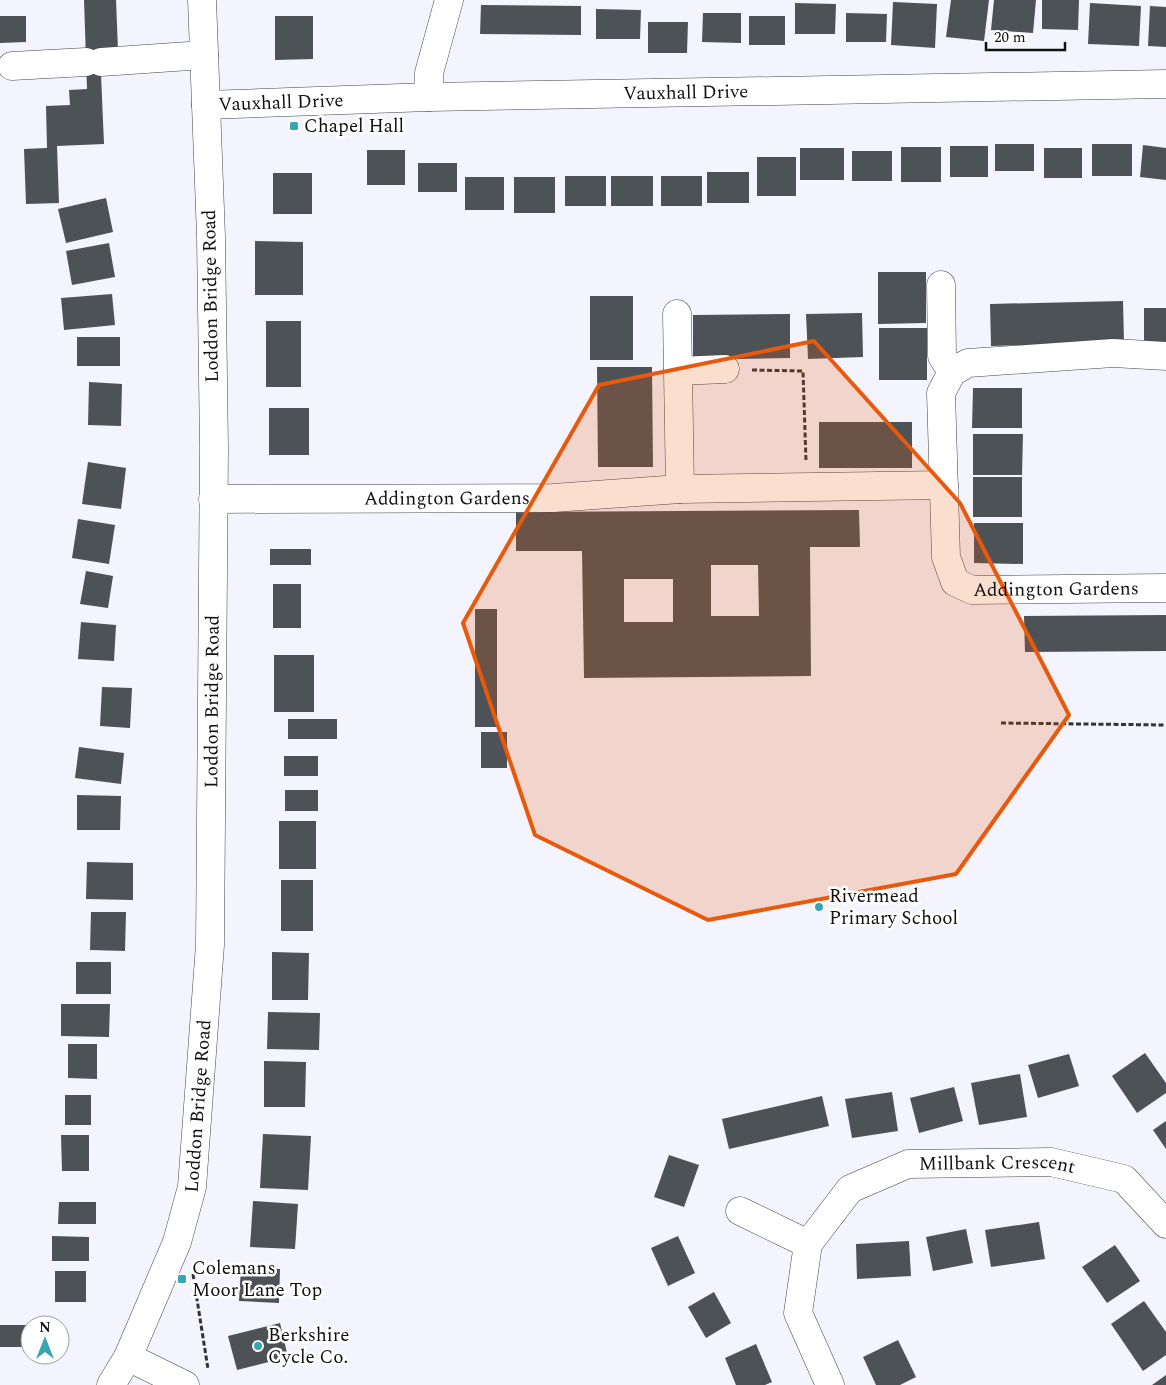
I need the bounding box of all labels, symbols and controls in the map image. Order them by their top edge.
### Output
scale bar [986,20,1065,52]
text: 20 m [994,26,1026,49]
street label: Vauxhall Drive [623,77,749,108]
street label: Vauxhall Drive [218,86,344,119]
place label: Chapel Hall [304,112,404,141]
marker: Chapel Hall [288,120,300,132]
street label: Loddon Bridge Road [195,209,227,383]
street label: Addington Gardens [364,484,530,513]
street label: Addington Gardens [973,574,1139,604]
street label: Loddon Bridge Road [197,615,227,788]
place label: Rivermead Primary School [829,882,958,933]
marker: Rivermead Primary School [813,901,825,913]
street label: Loddon Bridge Road [177,1018,219,1194]
street label: Millbank Crescent [919,1147,1078,1182]
place label: Colemans Moor Lane Top [192,1254,322,1305]
marker: Colemans Moor Lane Top [176,1273,188,1285]
north arrow [20,1315,70,1365]
text: N [39,1317,51,1338]
place label: Berkshire Cycle Co. [268,1321,350,1372]
marker: Berkshire Cycle Co. [252,1340,264,1352]

